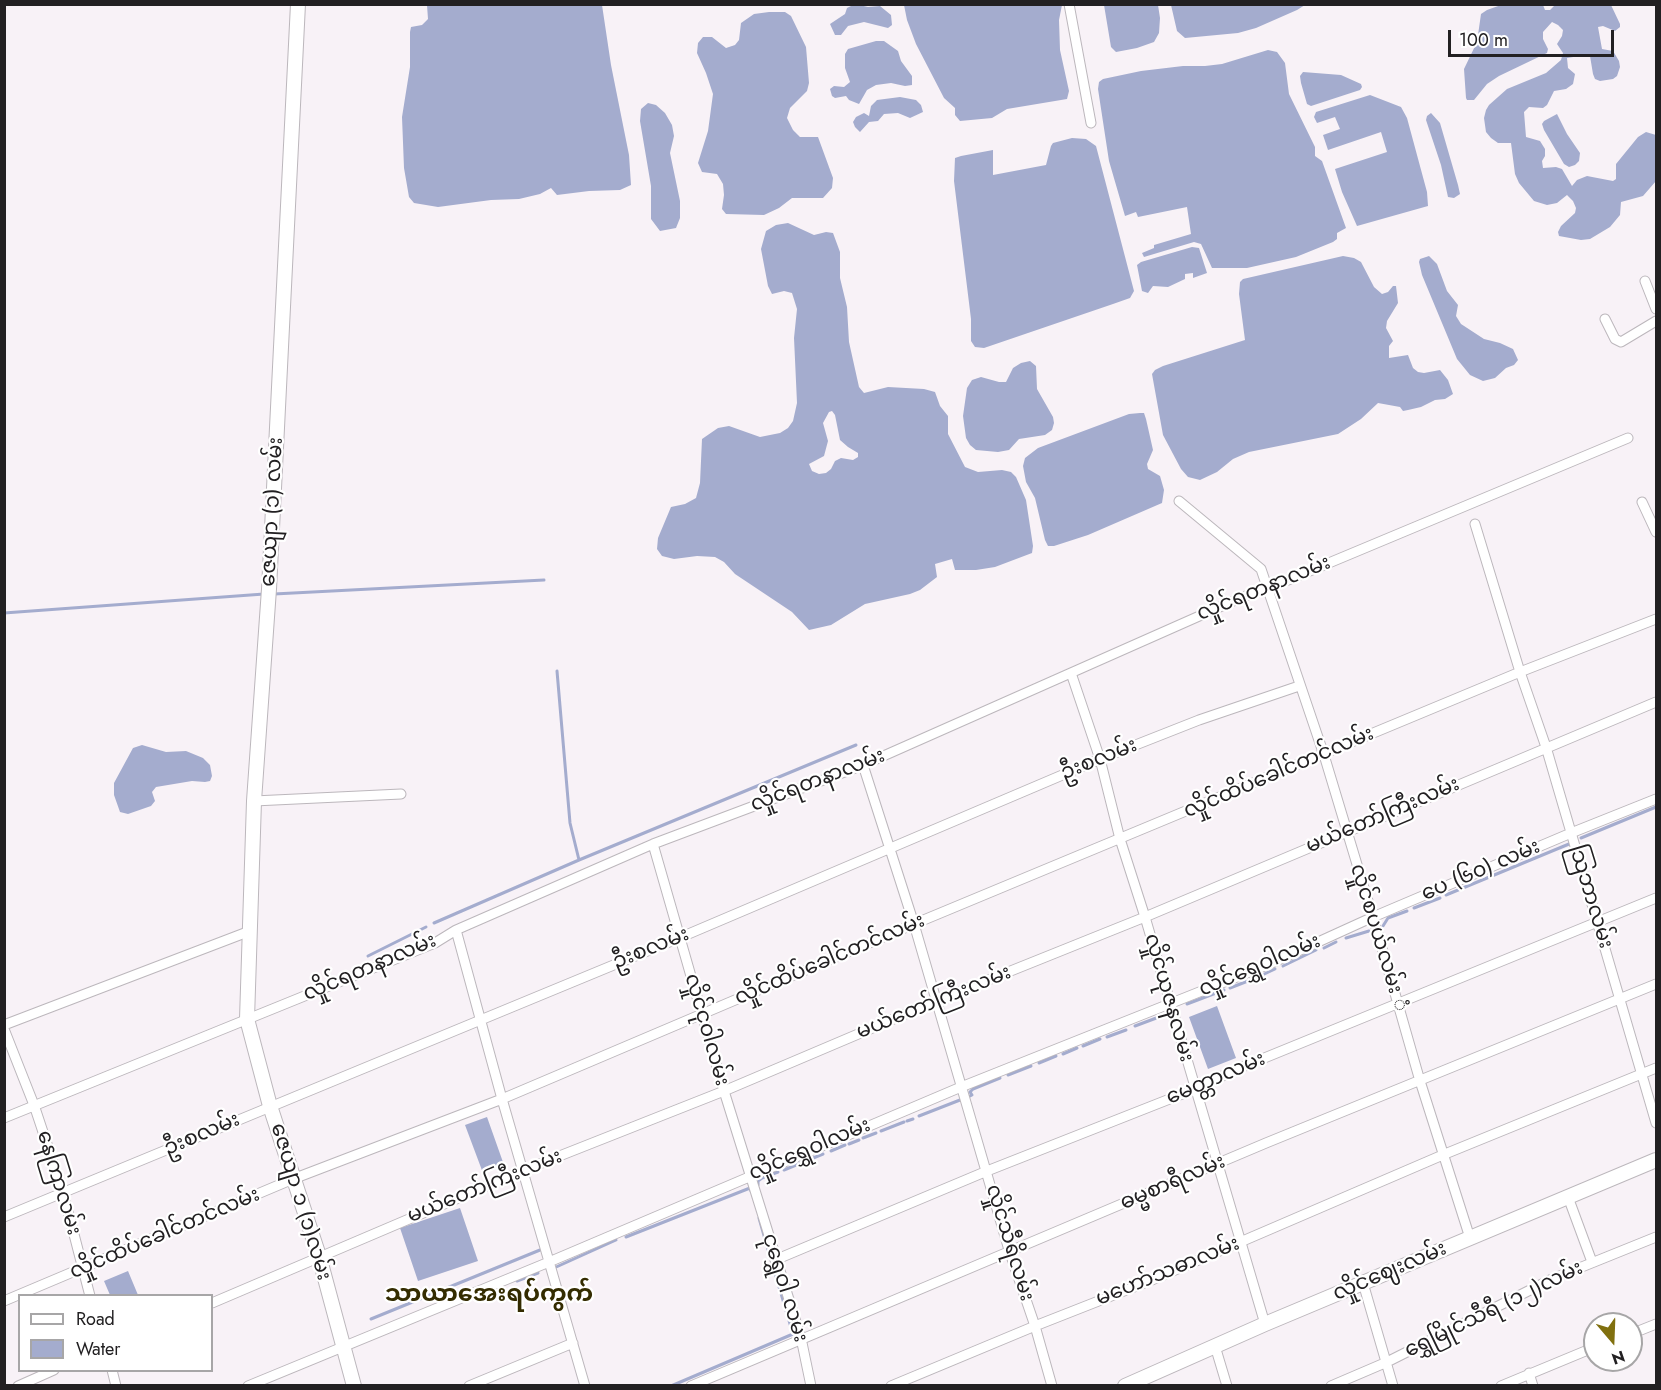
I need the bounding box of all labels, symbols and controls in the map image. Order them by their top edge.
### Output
scale bar [1451,18,1618,56]
text: 100 m [1459,27,1508,53]
street label: ဇေယျာ (၁) လမ်း [256,437,290,587]
street label: လှိုင်ရတနာလမ်း [1193,551,1335,627]
street label: လှိုင်ထိပ်ခေါင်တင်လမ်း [1180,722,1378,824]
street label: ဦးစလမ်း [1057,733,1141,787]
street label: လှိုင်ရတနာလမ်း [747,744,889,818]
street label: မယ်တော်ကြီးလမ်း [1302,772,1464,860]
street label: ပေ (၆၀) လမ်း [1418,835,1544,907]
street label: သြဘာလမ်း [1562,842,1618,952]
street label: လှိုင်စပယ်လမ်း ံ [1344,861,1412,1015]
street label: လှိုင်ထိပ်ခေါင်တင်လမ်း [731,909,929,1011]
street label: ဦးစလမ်း [609,922,693,976]
street label: လှိုင်ရတနာလမ်း [300,929,440,1007]
street label: လှိုင်ရွှေဝါလမ်း [1195,929,1325,1003]
street label: လှိုင်ယုဇနလမ်း [1138,931,1198,1065]
street label: မယ်တော်ကြီးလမ်း [853,960,1015,1046]
street label: လှိုင်ငုဝါလမ်း [678,971,734,1089]
street label: မေတ္တာလမ်း [1163,1047,1269,1111]
street label: ဦးစလမ်း [160,1108,244,1162]
street label: လှိုင်ရွှေဝါလမ်း [745,1113,875,1187]
street label: ဇေယျာ ၁ (၁)လမ်း [264,1120,336,1284]
street label: နေကြာလမ်း [30,1128,86,1238]
street label: မယ်တော်ကြီးလမ်း [404,1144,566,1230]
street label: ဓမ္မစာရီလမ်း [1117,1150,1229,1216]
street label: လှိုင်သီရိလမ်း [979,1182,1039,1304]
street label: လှိုင်ထိပ်ခေါင်တင်လမ်း [66,1183,264,1285]
street label: ငုရွှေဝါ လမ်း [756,1231,812,1345]
street label: မဟော်သဓာလမ်း [1092,1232,1244,1312]
street label: လှိုင်ဈေးလမ်း [1329,1237,1451,1307]
street label: ရွှေမြိုင်သီရီ (၁၂)လမ်း [1401,1256,1587,1364]
district label: သာယာအေးရပ်ကွက် [385,1281,593,1309]
legend [18,1294,213,1372]
text: Road [76,1306,115,1332]
north arrow [1583,1312,1643,1372]
text: Water [76,1336,120,1362]
text: N [1609,1345,1628,1371]

